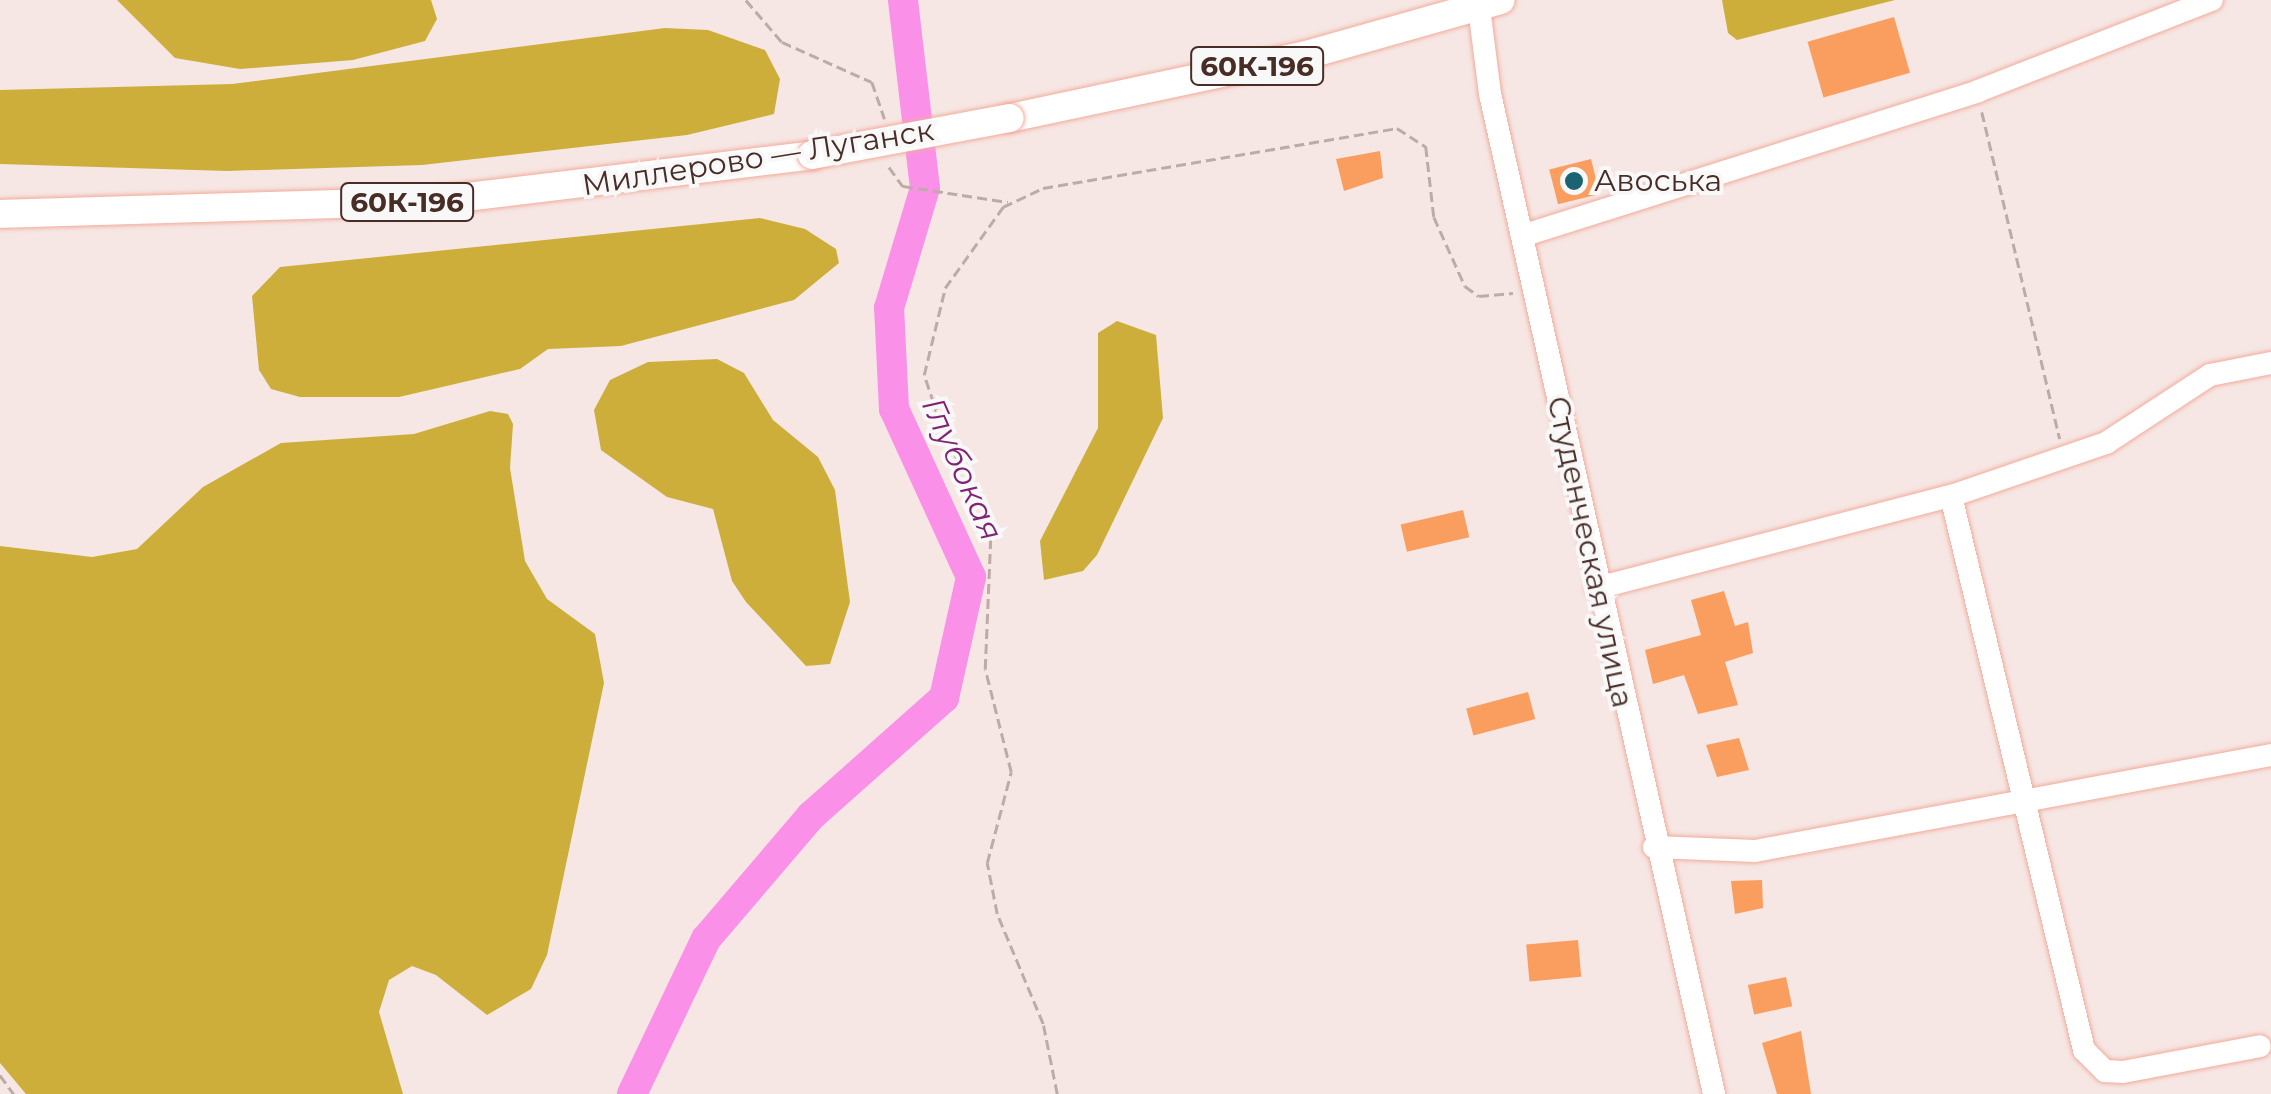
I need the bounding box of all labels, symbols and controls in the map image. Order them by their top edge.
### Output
road number: 60К-196 [1190,43,1324,89]
street label: Миллерово — Луганск [580,112,936,204]
place label: Авоська [1594,163,1722,199]
marker: Авоська [1563,170,1585,192]
road number: 60К-196 [340,179,474,225]
water label: Глубокая [913,392,1011,546]
street label: Студенческая улица [1539,393,1641,711]

